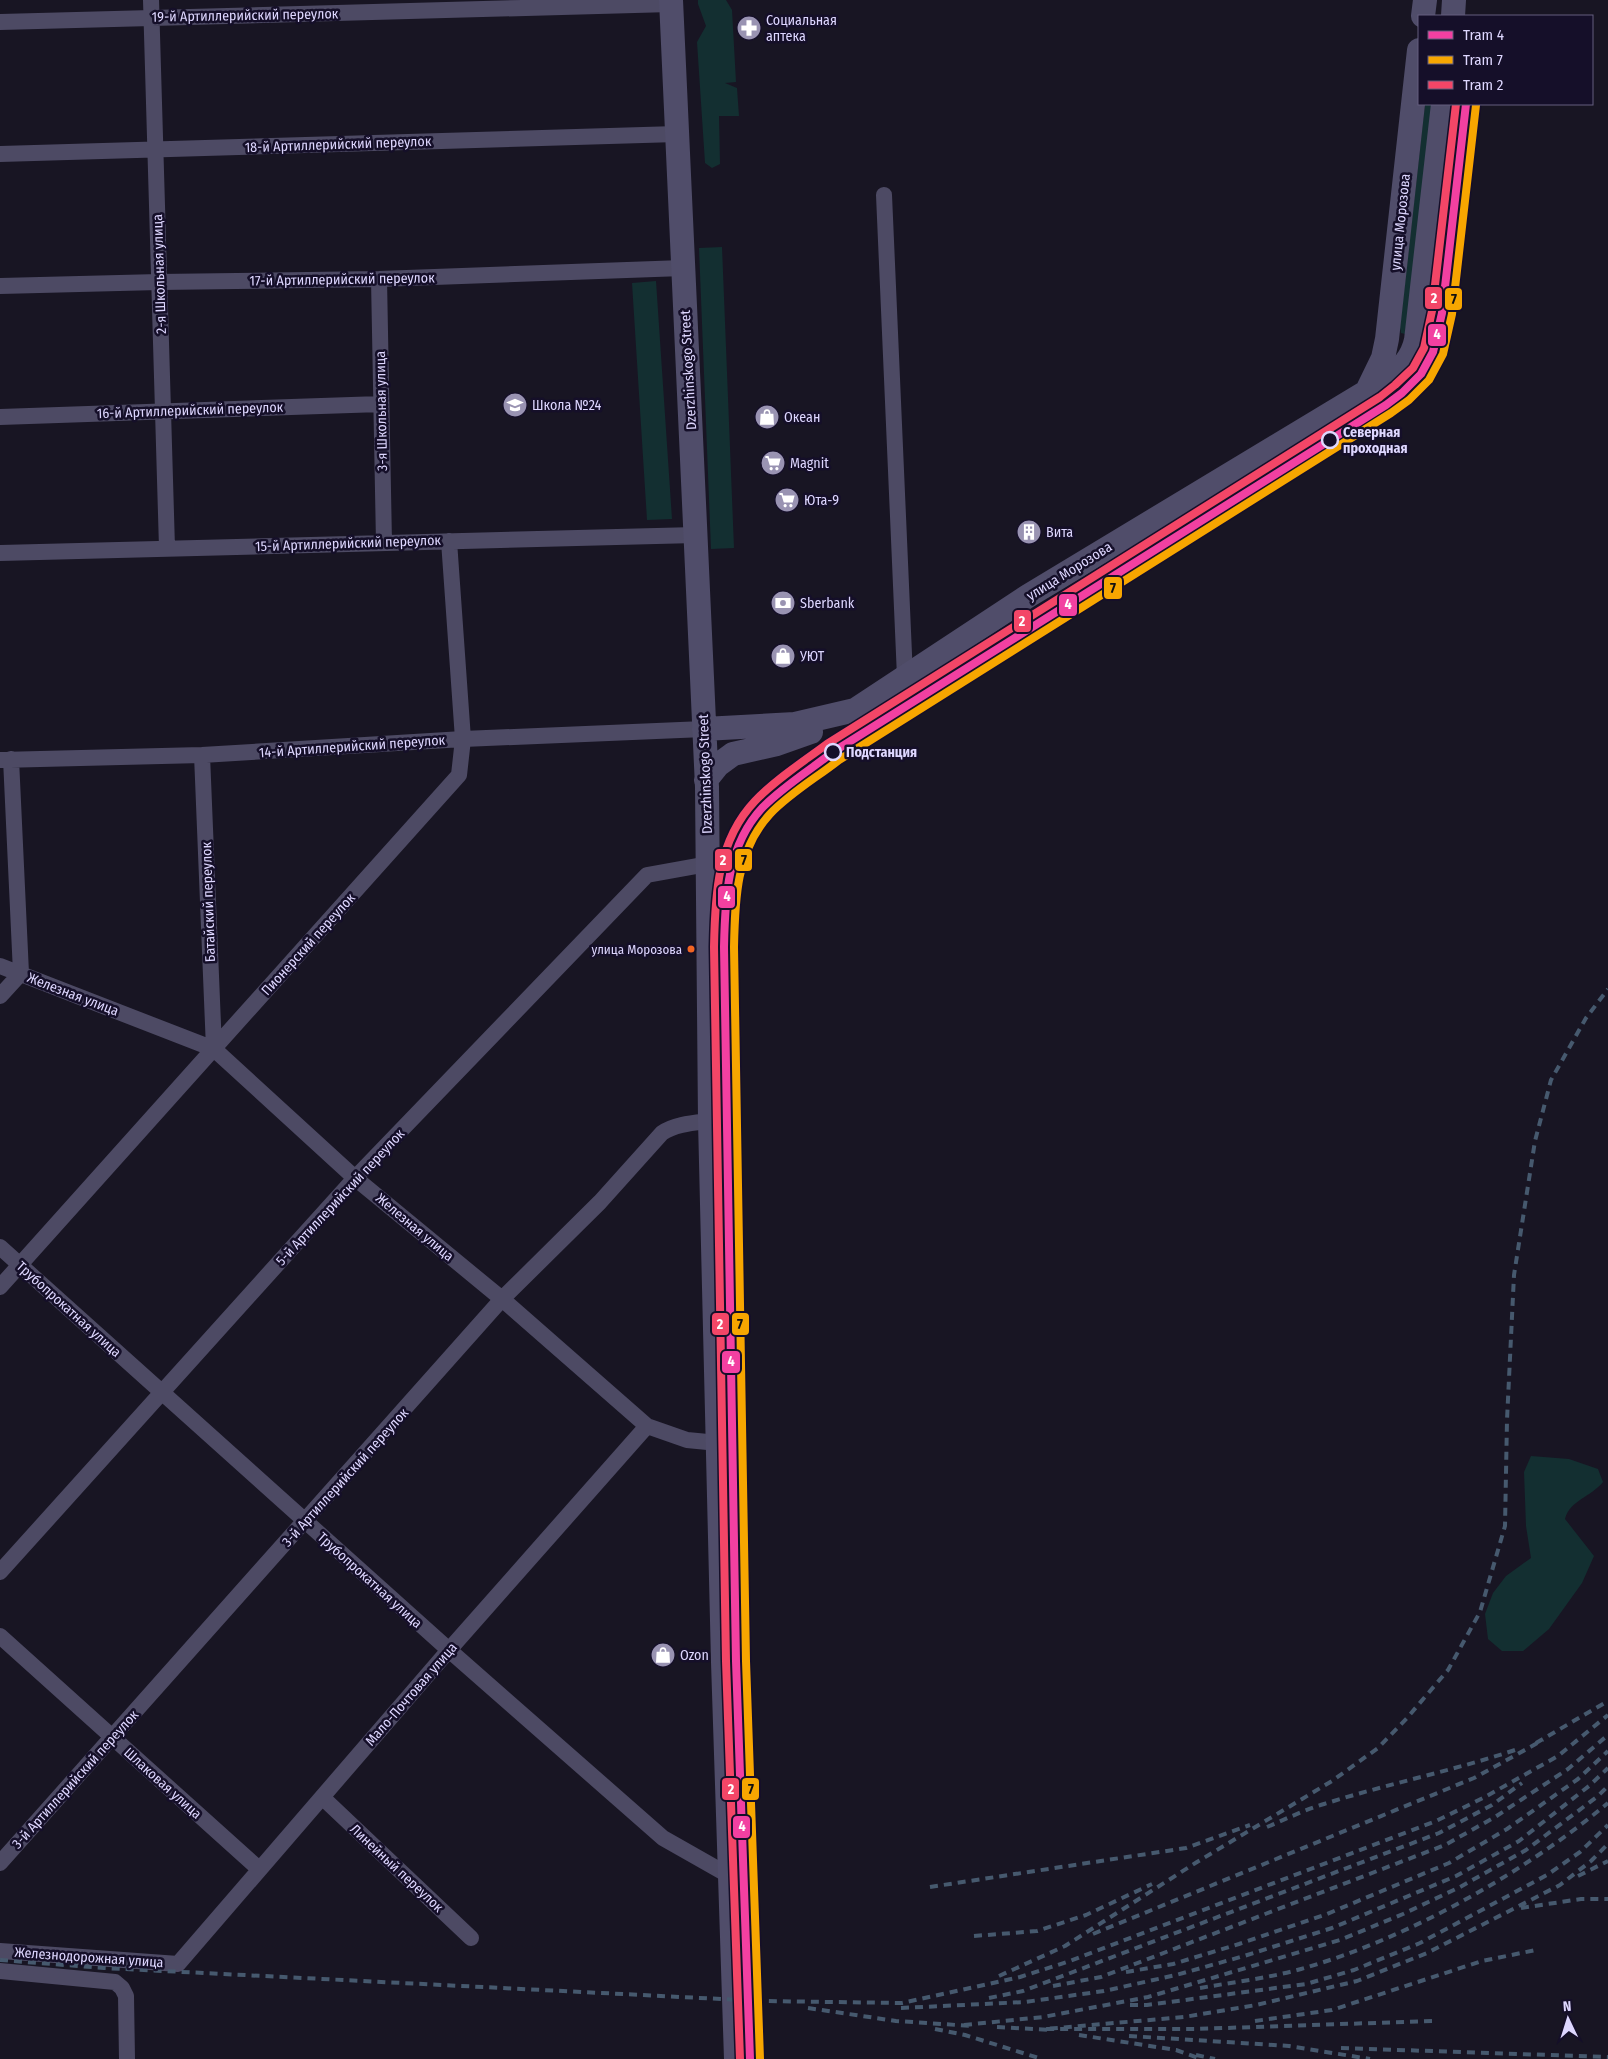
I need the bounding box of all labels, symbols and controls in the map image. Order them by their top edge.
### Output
street label: 19-й Артиллерийский переулок [152,5,339,26]
place label: Социальная аптека [766,12,837,45]
pharmacy icon: Социальная аптека [736,15,762,41]
legend [1418,15,1593,105]
text: Tram 4 [1463,26,1504,44]
text: Tram 7 [1463,51,1503,69]
text: Tram 2 [1463,76,1504,94]
street label: 18-й Артиллерийский переулок [244,133,432,156]
street label: улица Морозова [1387,173,1414,271]
street label: 2-я Школьная улица [149,214,170,334]
street label: 17-й Артиллерийский переулок [249,269,435,290]
line badge: 2 [1424,286,1443,310]
line badge: 7 [1444,287,1463,311]
text: 2 [1430,290,1438,307]
text: 7 [1451,291,1457,308]
street label: Dzerzhinskogo Street [677,309,700,430]
line badge: 4 [1427,323,1447,347]
text: 4 [1433,326,1441,343]
street label: 3-я Школьная улица [372,351,391,471]
school or university icon: Школа №24 [502,392,528,418]
place label: Школа №24 [532,397,602,414]
street label: 16-й Артиллерийский переулок [96,399,284,422]
shop icon: Океан [754,404,780,430]
place label: Океан [784,409,820,426]
place label: Северная проходная [1343,424,1408,457]
marker: Северная проходная [1321,431,1339,449]
supermarket icon: Magnit [760,450,786,476]
place label: Magnit [790,455,829,472]
supermarket icon: Юта-9 [774,487,800,513]
place label: Юта-9 [804,492,839,509]
building icon: Вита [1016,519,1042,545]
place label: Вита [1046,524,1073,541]
street label: 15-й Артиллерийский переулок [255,532,442,555]
street label: улица Морозова [1023,538,1115,604]
line badge: 7 [1103,576,1123,600]
text: 7 [1110,580,1116,597]
bank icon: Sberbank [770,590,796,616]
line badge: 4 [1058,593,1078,617]
place label: Sberbank [800,595,855,612]
text: 4 [1064,596,1072,613]
line badge: 2 [1013,609,1032,633]
text: 2 [1018,613,1026,630]
shop icon: УЮТ [770,643,796,669]
place label: УЮТ [799,648,825,665]
street label: Dzerzhinskogo Street [695,713,716,834]
street label: 14-й Артиллерийский переулок [258,731,446,761]
marker: Подстанция [824,743,842,761]
place label: Подстанция [846,744,917,761]
street label: Батайский переулок [198,841,219,962]
line badge: 2 [714,848,733,872]
line badge: 7 [734,848,753,872]
text: 2 [719,852,727,869]
text: 7 [741,852,747,869]
line badge: 4 [717,885,736,909]
text: 4 [723,888,731,905]
street label: Пионерский переулок [258,889,359,999]
place label: улица Морозова [592,942,682,957]
marker: улица Морозова [686,944,696,954]
street label: Железная улица [25,969,121,1020]
street label: 5-й Артиллерийский переулок [273,1125,408,1269]
street label: Железная улица [372,1190,457,1265]
street label: Трубопрокатная улица [13,1258,125,1361]
line badge: 2 [711,1312,730,1336]
line badge: 7 [731,1312,750,1336]
text: 2 [716,1316,724,1333]
text: 7 [737,1316,743,1333]
line badge: 4 [721,1350,741,1374]
text: 4 [727,1353,735,1370]
street label: 3-й Артиллерийский переулок [279,1404,412,1550]
street label: Трубопрокатная улица [314,1529,426,1632]
street label: Мало-Почтовая улица [362,1639,461,1749]
shop icon: Ozon [650,1642,676,1668]
place label: Ozon [680,1647,709,1664]
street label: 3-й Артиллерийский переулок [9,1706,142,1852]
street label: Шлаковая улица [120,1744,205,1823]
line badge: 2 [721,1777,740,1801]
line badge: 7 [741,1777,760,1801]
text: 2 [727,1781,735,1798]
text: 7 [748,1781,754,1798]
line badge: 4 [732,1815,751,1839]
text: 4 [738,1818,746,1835]
street label: Линейный переулок [347,1821,447,1916]
street label: Железнодорожная улица [14,1944,164,1971]
north arrow [1543,1994,1593,2044]
text: N [1562,1998,1572,2015]

